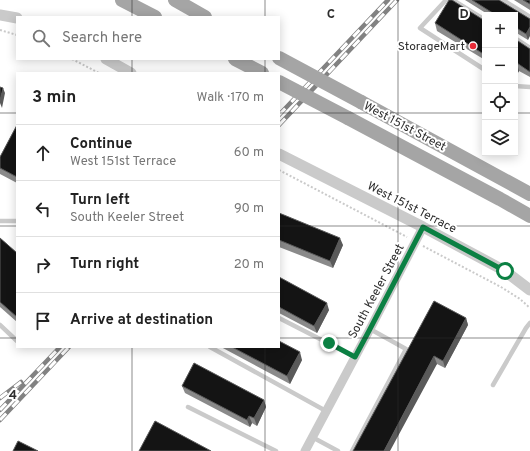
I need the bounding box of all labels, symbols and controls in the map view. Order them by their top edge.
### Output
text: C [327,7,335,23]
text: D [459,7,469,23]
map controls [482,12,518,156]
button: + [482,12,518,48]
search box [16,16,280,60]
icon: search [30,27,52,49]
text: Search here [62,29,142,48]
place label: StorageMart [398,39,465,55]
marker: StorageMart [468,41,478,51]
button: − [482,48,518,84]
button: locate [482,84,518,120]
text: 3 min [32,87,76,109]
text: Walk · 170 m [197,90,264,106]
street label: West 151st Street [361,98,449,155]
button: layers [482,120,518,156]
text: Continue [70,135,132,154]
icon: ahead [32,142,54,164]
text: 60 m [234,145,264,161]
text: West 151st Terrace [70,154,176,170]
street label: West 151st Terrace [364,178,459,237]
text: Turn left [70,191,130,210]
icon: left [32,198,54,220]
text: 90 m [234,201,264,217]
text: South Keeler Street [70,210,184,226]
street label: South Keeler Street [345,241,409,342]
icon: right [32,254,54,276]
text: Turn right [70,255,139,274]
text: 20 m [234,257,264,273]
route start [496,262,514,280]
icon: arrive [32,310,54,332]
text: Arrive at destination [70,311,213,330]
route end [320,334,338,352]
text: 4 [9,388,17,404]

